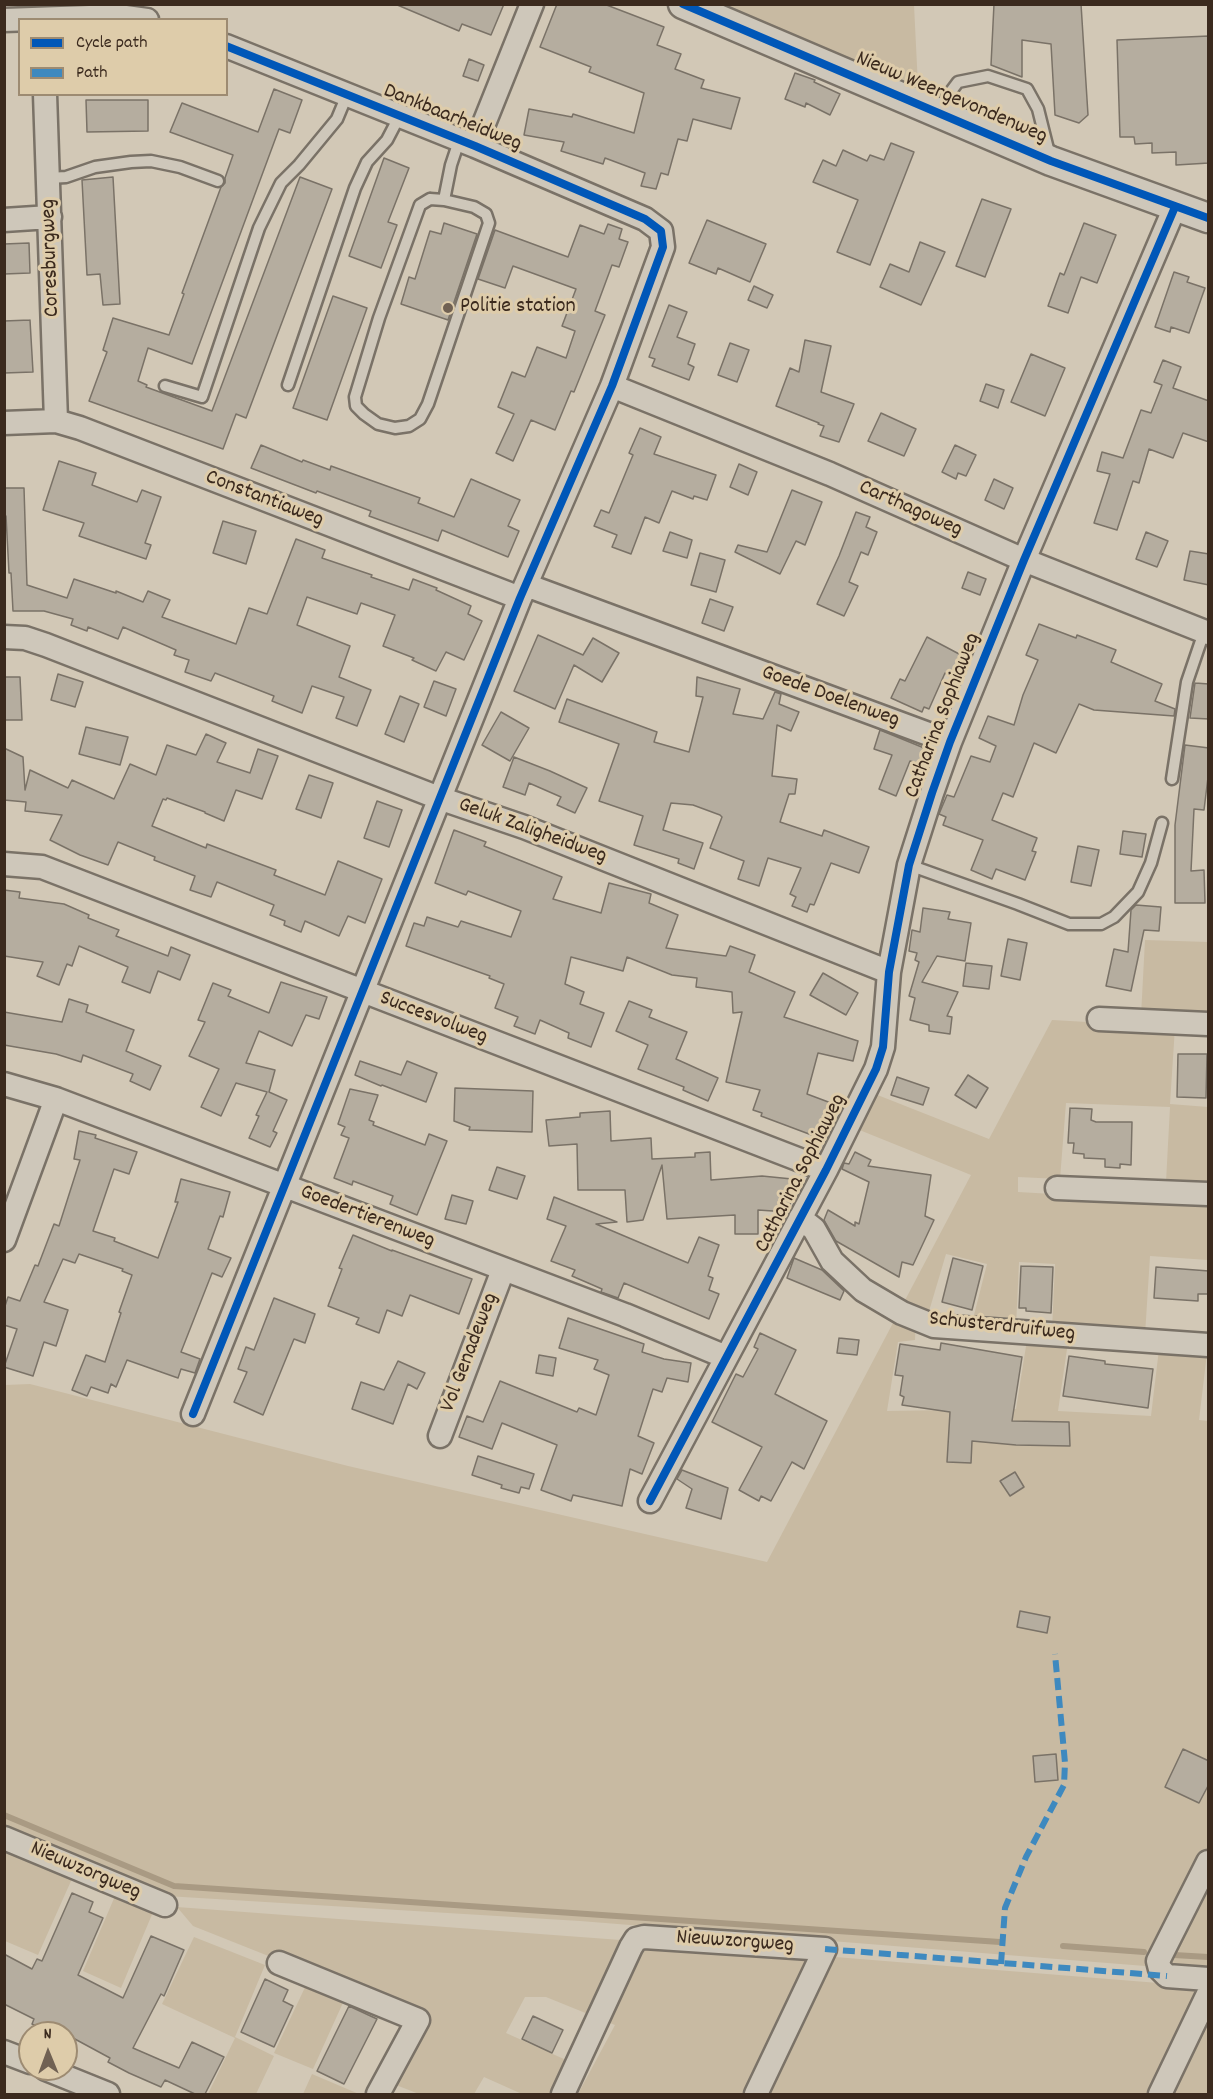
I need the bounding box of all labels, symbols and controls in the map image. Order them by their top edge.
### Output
legend [18,18,228,96]
text: Cycle path [76,31,147,56]
street label: Nieuw Weergevondenweg [851,47,1051,151]
text: Path [76,61,108,86]
street label: Dankbaarheidweg [379,79,525,159]
street label: Coresburgweg [37,199,67,317]
place label: Politie station [460,295,576,321]
marker: Politie station [441,301,455,315]
street label: Constantiaweg [201,465,327,535]
street label: Carthagoweg [854,475,966,545]
street label: Catharina Sophiaweg [900,630,988,802]
street label: Goede Doelenweg [757,661,903,735]
street label: Geluk Zaligheidweg [454,793,610,871]
street label: Succesvolweg [375,986,491,1052]
street label: Catharina Sophiaweg [751,1090,853,1258]
street label: Goedertierenweg [296,1180,438,1256]
street label: Vol Genadeweg [436,1290,506,1416]
street label: Schusterdruifweg [928,1307,1076,1349]
street label: Nieuwzorgweg [26,1837,144,1907]
street label: Nieuwzorgweg [675,1926,795,1960]
north arrow [18,2021,78,2081]
text: N [44,2023,52,2046]

